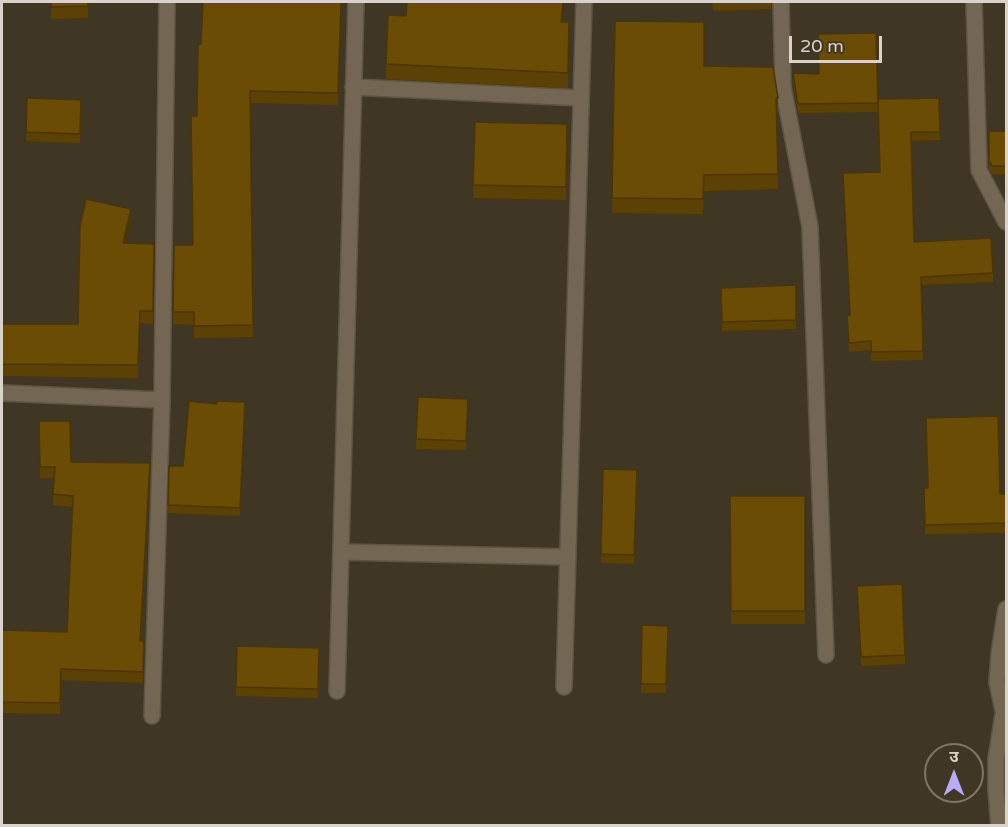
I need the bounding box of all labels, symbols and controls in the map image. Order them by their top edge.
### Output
scale bar [792,24,885,62]
text: 20 m [800,35,844,57]
north arrow [924,743,984,803]
text: उ [949,747,959,767]

